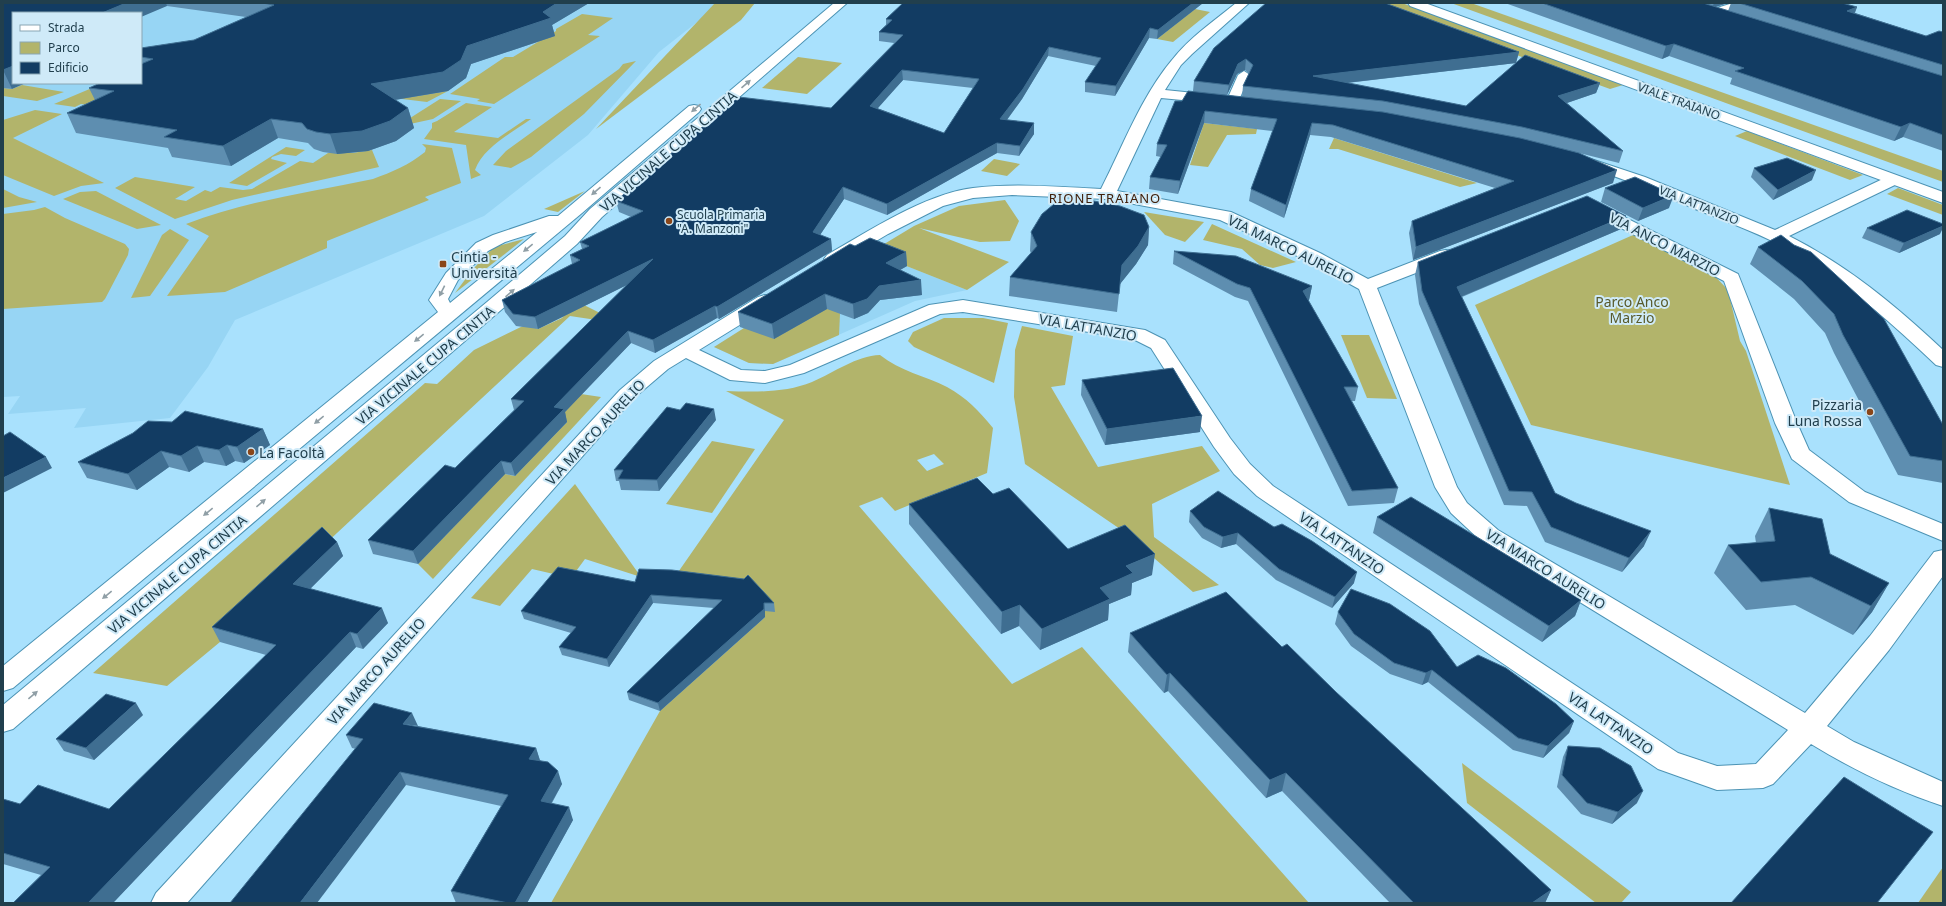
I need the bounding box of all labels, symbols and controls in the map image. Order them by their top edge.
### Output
legend [12,12,142,84]
text: Strada [48,19,84,36]
text: Parco [48,39,80,56]
text: Edificio [48,59,89,76]
street label: VIALE TRAIANO [1635,78,1723,124]
one-way arrow [741,80,752,89]
street label: VIA VICINALE CUPA CINTIA [595,86,741,216]
one-way arrow [690,104,701,112]
street label: VIA LATTANZIO [1656,181,1742,229]
one-way arrow [591,187,601,196]
district label: RIONE TRAIANO [1049,189,1161,207]
place label: Scuola Primaria "A. Manzoni" [677,206,765,237]
street label: VIA ANCO MARZIO [1606,208,1724,280]
street label: VIA MARCO AURELIO [1225,210,1357,288]
marker: Scuola Primaria "A. Manzoni" [664,216,674,226]
one-way arrow [523,244,533,253]
place label: Cintia - Università [451,247,518,282]
marker: Cintia - Università [438,259,448,269]
one-way arrow [439,285,445,297]
one-way arrow [504,288,515,297]
park label: Parco Anco Marzio [1595,292,1669,327]
street label: VIA VICINALE CUPA CINTIA [351,301,499,429]
street label: VIA LATTANZIO [1038,309,1139,345]
one-way arrow [414,333,424,342]
street label: VIA MARCO AURELIO [541,375,649,489]
place label: Pizzaria Luna Rossa [1787,395,1862,430]
marker: Pizzaria Luna Rossa [1865,407,1875,417]
one-way arrow [313,416,324,425]
place label: La Facoltà [259,443,325,462]
marker: La Facoltà [246,447,256,457]
one-way arrow [255,499,266,508]
street label: VIA LATTANZIO [1296,507,1388,579]
one-way arrow [202,508,213,517]
street label: VIA VICINALE CUPA CINTIA [103,510,251,638]
street label: VIA MARCO AURELIO [1482,524,1610,614]
one-way arrow [102,590,113,599]
street label: VIA MARCO AURELIO [323,613,429,729]
street label: VIA LATTANZIO [1565,687,1657,759]
one-way arrow [27,691,38,700]

